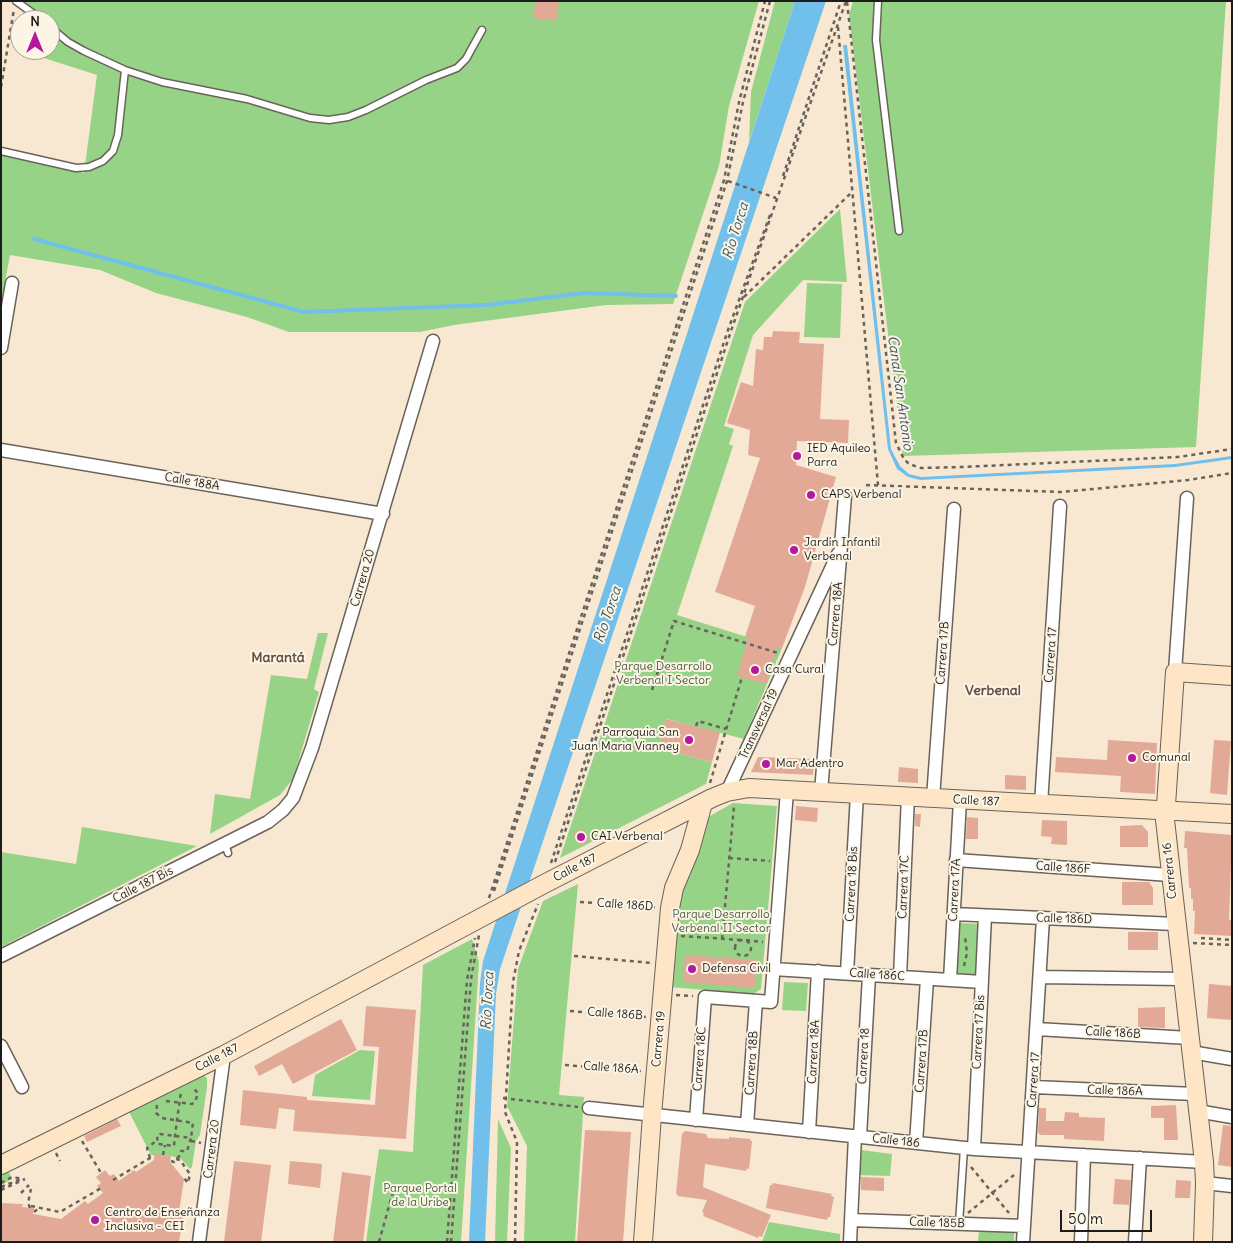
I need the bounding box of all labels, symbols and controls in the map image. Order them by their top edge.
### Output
north arrow [10,10,60,60]
text: N [30,12,40,30]
water label: Río Torca [719,201,753,261]
water label: Canal San Antonio [884,335,916,451]
place label: IED Aquileo Parra [807,442,871,470]
marker: IED Aquileo Parra [791,450,803,462]
street label: Calle 188A [163,470,221,494]
place label: CAPS Verbenal [821,488,901,502]
marker: CAPS Verbenal [805,489,817,501]
place label: Jardín Infantil Verbenal [804,536,880,564]
marker: Jardín Infantil Verbenal [788,544,800,556]
street label: Carrera 20 [348,547,378,609]
street label: Carrera 18A [826,581,846,647]
water label: Río Torca [591,585,625,645]
street label: Carrera 17B [934,621,952,685]
street label: Carrera 17 [1042,627,1060,683]
district label: Marantá [251,650,305,666]
park label: Parque Desarrollo Verbenal I Sector [614,660,712,688]
place label: Casa Cural [765,663,824,677]
marker: Casa Cural [749,664,761,676]
district label: Verbenal [965,683,1021,699]
street label: Transversal 19 [736,686,782,762]
place label: Parroquia San Juan Maria Vianney [571,726,679,754]
marker: Parroquia San Juan Maria Vianney [683,734,695,746]
place label: Comunal [1142,751,1190,765]
marker: Comunal [1126,752,1138,764]
place label: Mar Adentro [776,757,844,771]
marker: Mar Adentro [760,758,772,770]
street label: Calle 187 [952,793,1000,809]
place label: CAI Verbenal [591,830,663,844]
marker: CAI Verbenal [575,831,587,843]
street label: Carrera 16 [1160,842,1180,900]
street label: Carrera 18 Bis [843,846,861,922]
street label: Calle 187 [551,851,599,885]
street label: Carrera 17C [896,855,912,919]
street label: Carrera 17A [946,858,964,922]
street label: Calle 186F [1035,859,1091,877]
street label: Calle 187 Bis [110,864,176,906]
street label: Calle 186D [596,896,654,914]
park label: Parque Desarrollo Verbenal II Sector [671,908,771,936]
street label: Calle 186D [1036,911,1092,927]
place label: Defensa Civil [702,962,771,976]
marker: Defensa Civil [686,963,698,975]
street label: Calle 186C [849,966,905,984]
water label: Río Torca [478,972,498,1030]
street label: Carrera 17 Bis [970,994,988,1070]
street label: Calle 186B [587,1005,643,1023]
street label: Carrera 19 [649,1010,669,1068]
street label: Carrera 18A [805,1019,823,1085]
street label: Calle 186B [1085,1024,1141,1042]
street label: Carrera 18C [691,1026,709,1092]
street label: Carrera 18 [855,1027,873,1085]
street label: Carrera 17B [913,1029,931,1093]
street label: Carrera 18B [743,1030,761,1096]
street label: Calle 187 [193,1041,241,1075]
street label: Carrera 17 [1025,1052,1043,1108]
street label: Calle 186A [583,1059,639,1077]
street label: Calle 186A [1087,1083,1143,1099]
street label: Carrera 20 [201,1119,223,1179]
street label: Calle 186 [871,1131,921,1151]
park label: Parque Portal de la Uribe [383,1182,457,1210]
scale bar [1063,1200,1156,1232]
place label: Centro de Enseñanza Inclusiva - CEI [105,1206,220,1234]
text: 50 m [1068,1209,1103,1228]
marker: Centro de Enseñanza Inclusiva - CEI [89,1214,101,1226]
street label: Calle 185B [909,1215,965,1231]

